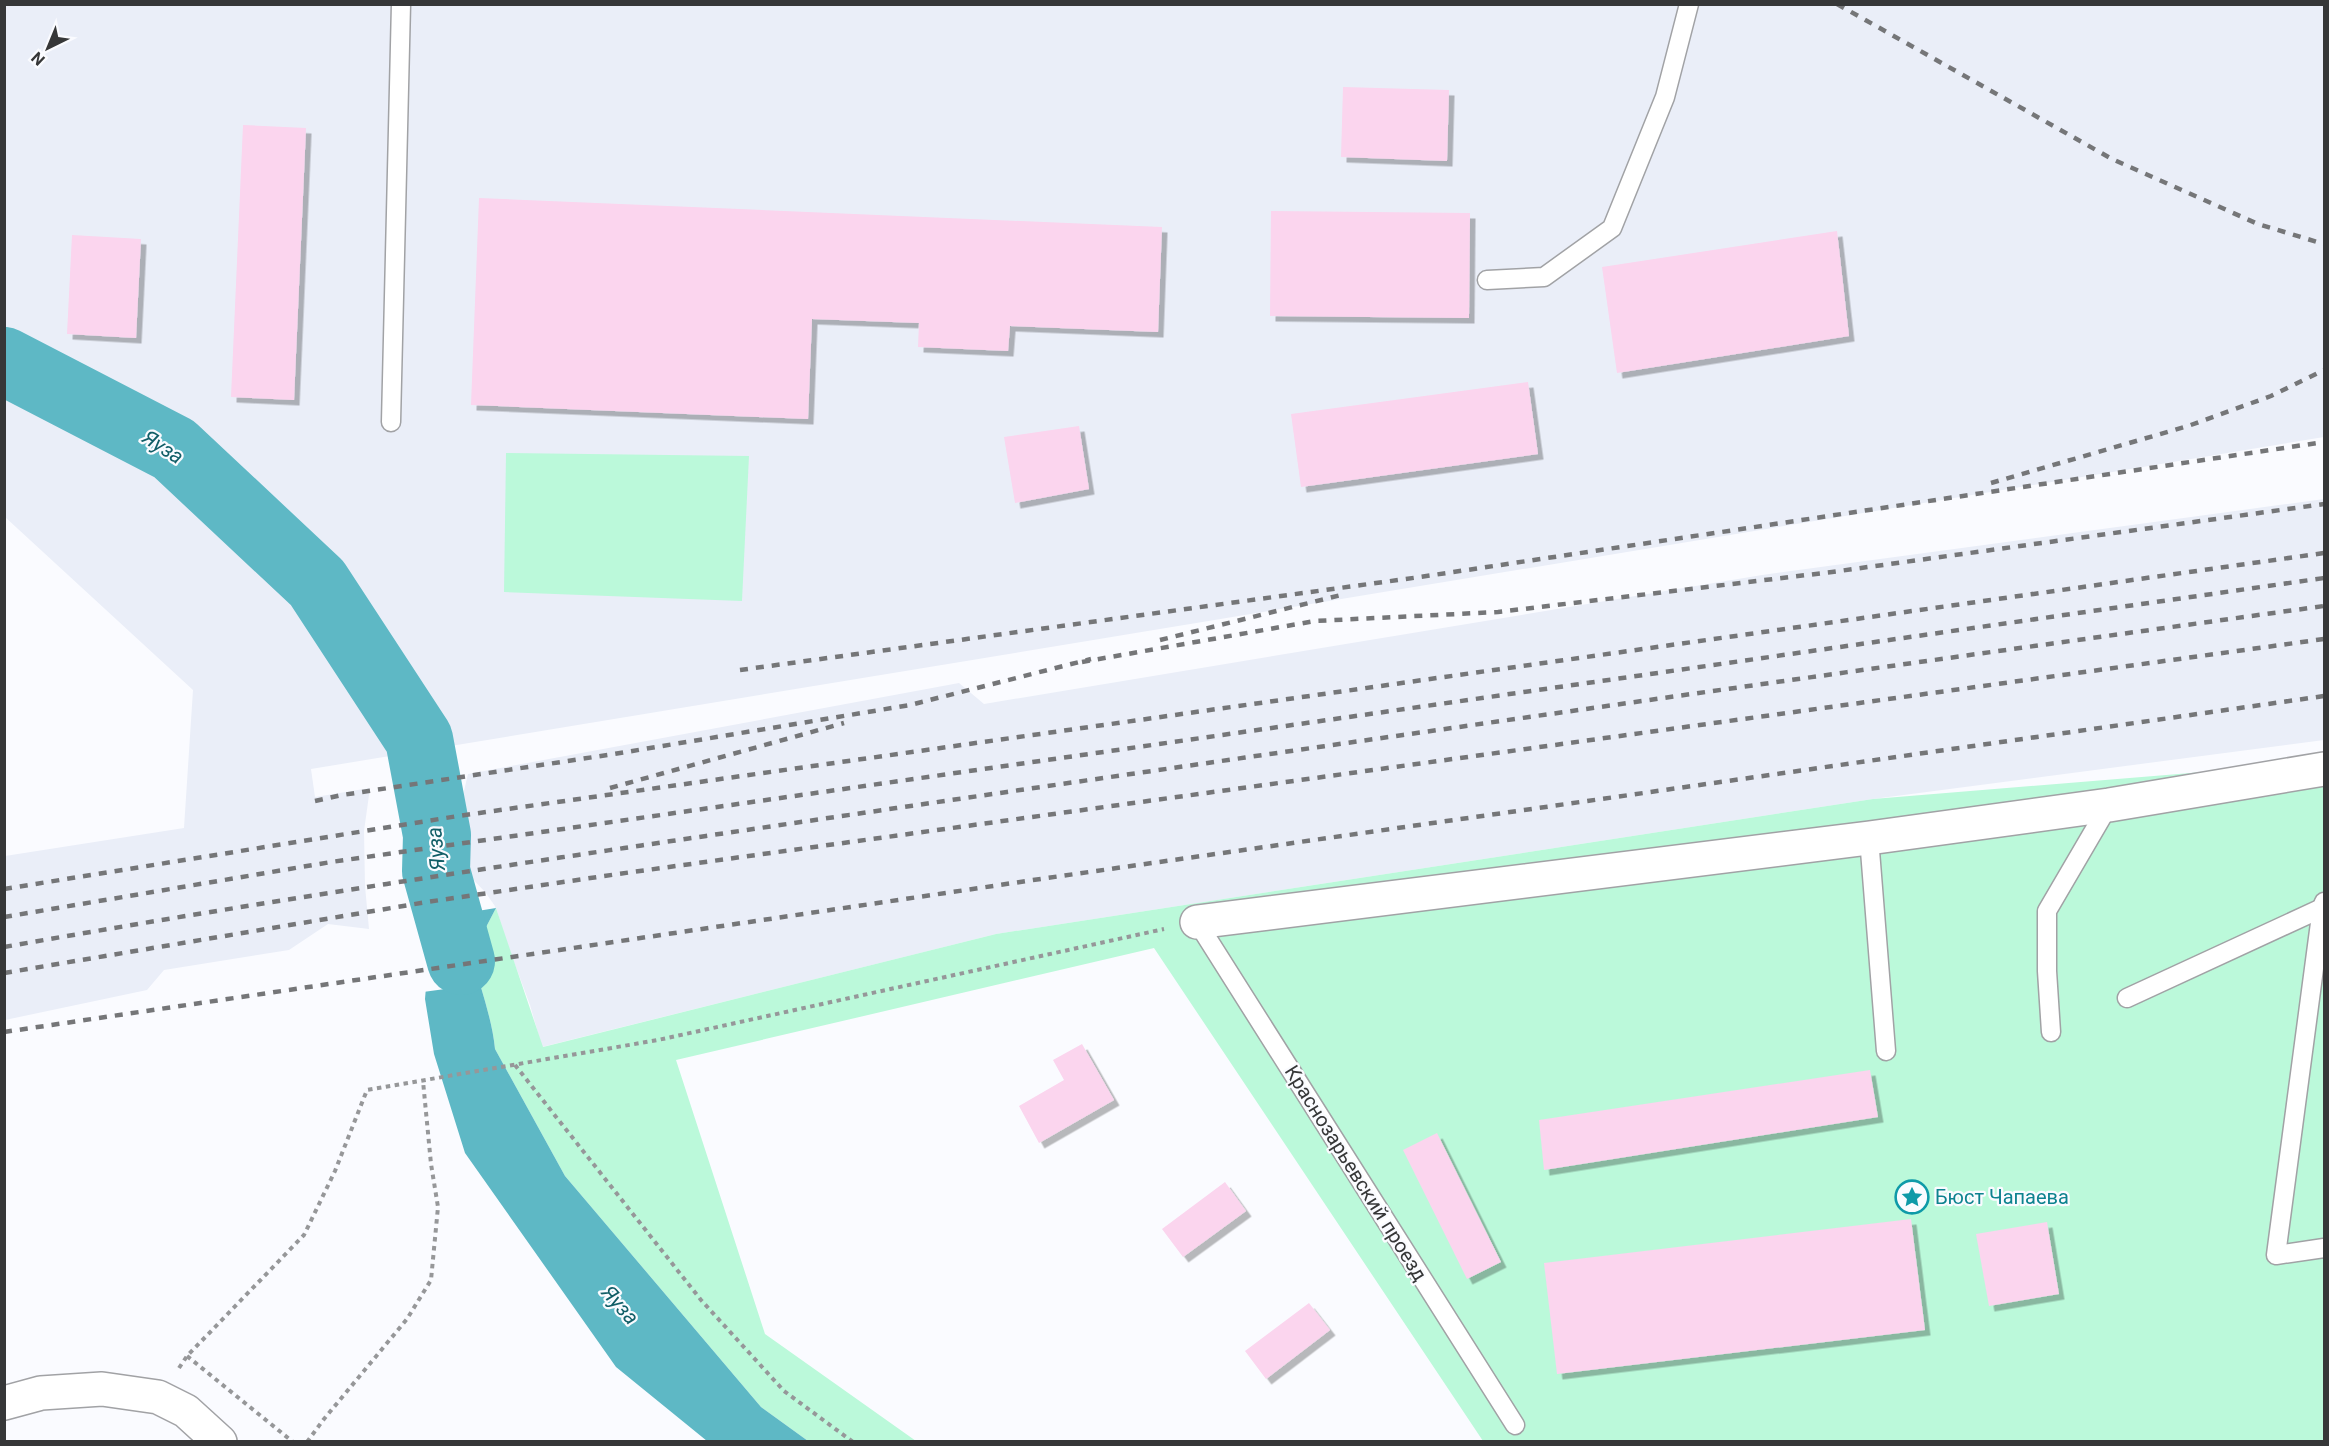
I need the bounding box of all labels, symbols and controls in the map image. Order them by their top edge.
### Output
north arrow [18,18,78,78]
text: N [28,48,49,69]
water label: Яуза [137,424,188,469]
water label: Яуза [422,826,450,873]
street label: Краснозарьевский проезд [1280,1061,1432,1285]
place icon: Бюст Чапаева [1894,1179,1930,1215]
place label: Бюст Чапаева [1935,1185,2069,1209]
water label: Яуза [596,1280,644,1329]

